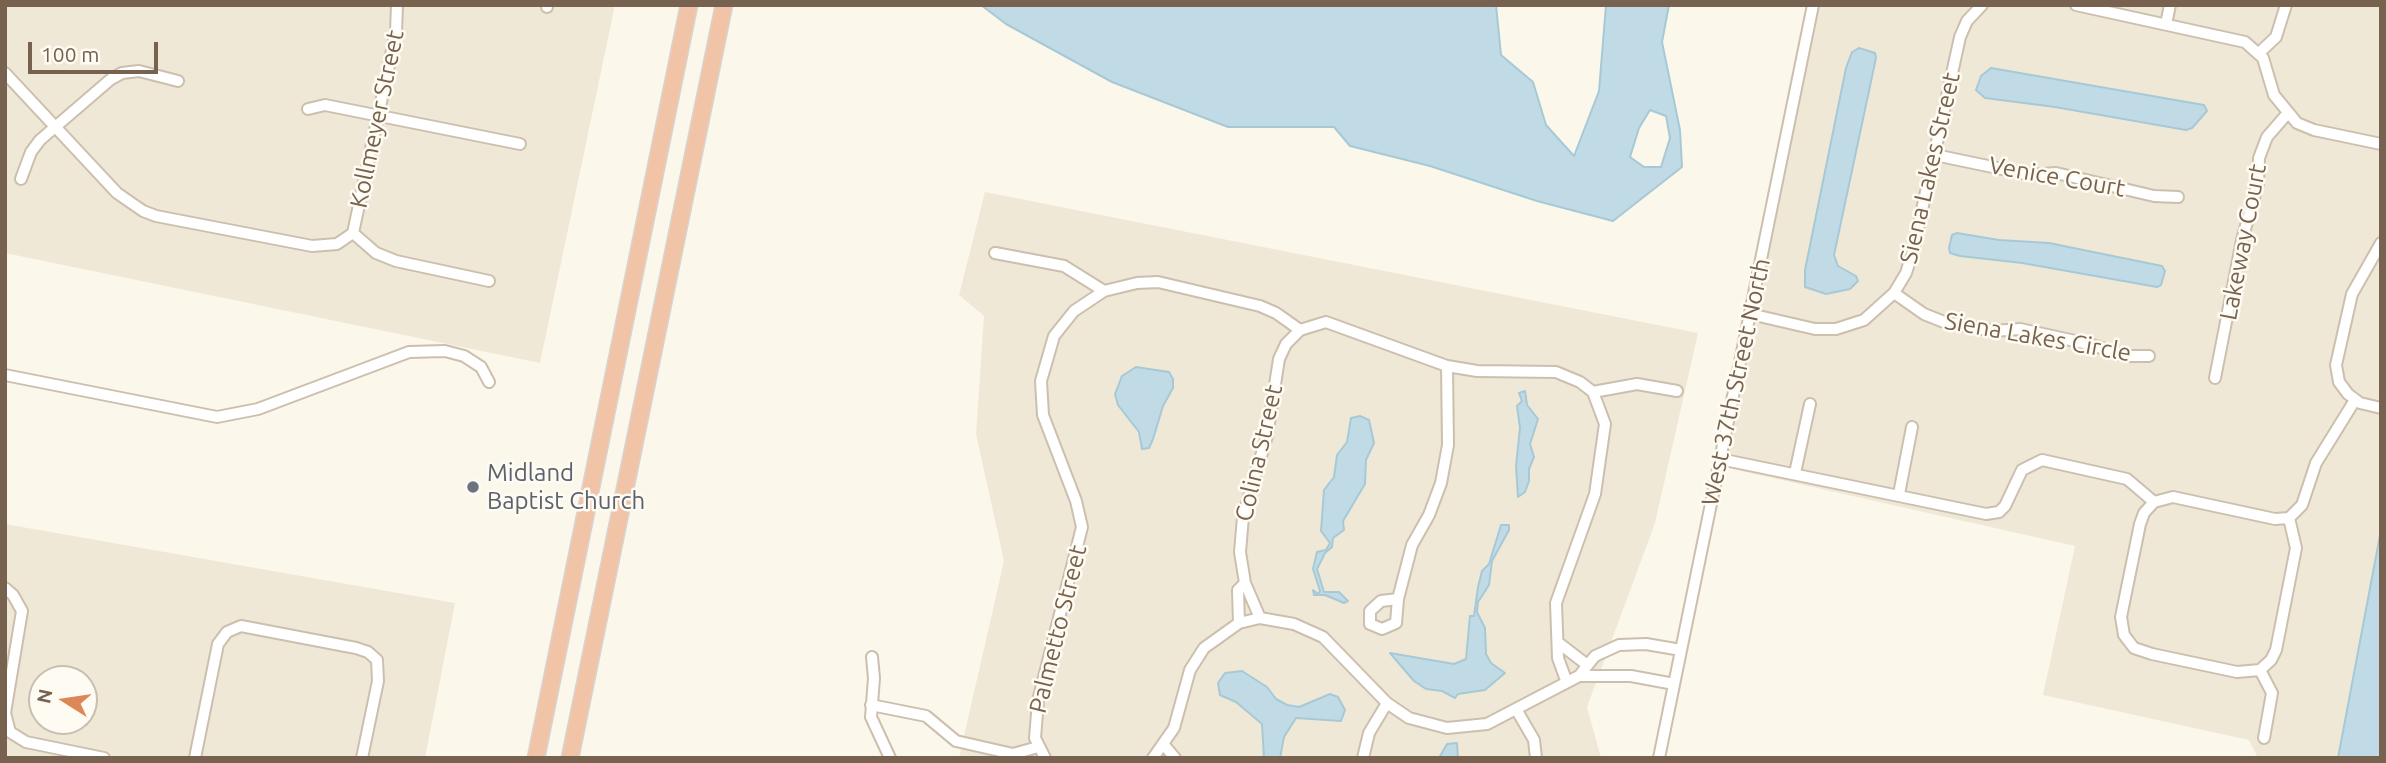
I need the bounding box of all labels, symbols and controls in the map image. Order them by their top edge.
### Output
street label: Kollmeyer Street [344,27,410,211]
scale bar [32,28,161,72]
text: 100 m [41,42,99,66]
street label: Siena Lakes Street [1894,69,1966,267]
street label: Venice Court [1987,151,2127,203]
street label: Lakeway Court [2214,161,2272,323]
street label: West 37th Street North [1696,256,1776,508]
street label: Siena Lakes Circle [1942,306,2134,368]
street label: Colina Street [1229,382,1289,524]
place label: Midland Baptist Church [487,459,645,515]
marker: Midland Baptist Church [465,479,481,495]
street label: Palmetto Street [1023,542,1093,716]
north arrow [28,665,98,735]
text: N [32,687,57,705]

